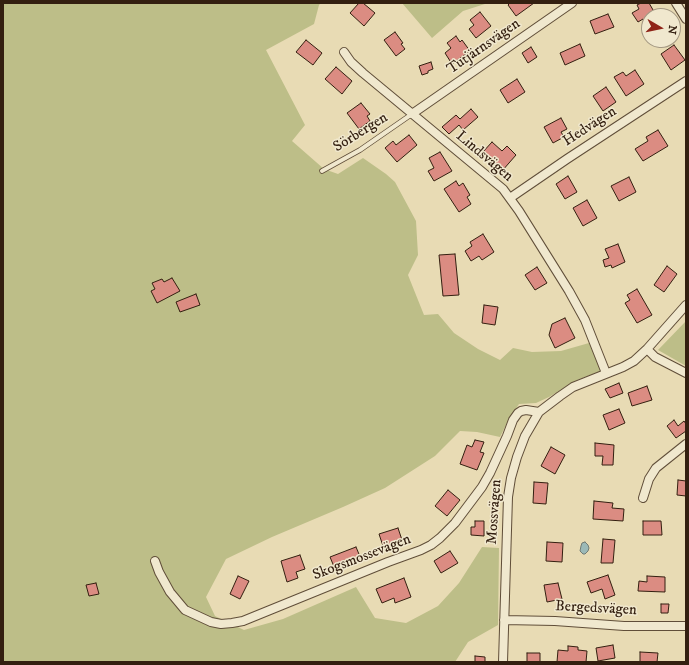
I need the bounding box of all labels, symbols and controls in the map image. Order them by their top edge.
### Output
north arrow [641,8,681,48]
street label: Tutjärnsvägen [444,15,524,79]
text: N [664,24,679,35]
street label: Hedvägen [560,103,620,151]
street label: Sörbergen [330,109,392,157]
street label: Lindsvägen [452,128,516,186]
street label: Mossvägen [484,479,506,545]
street label: Skogsmossevägen [310,531,414,585]
street label: Bergedsvägen [555,598,637,620]

